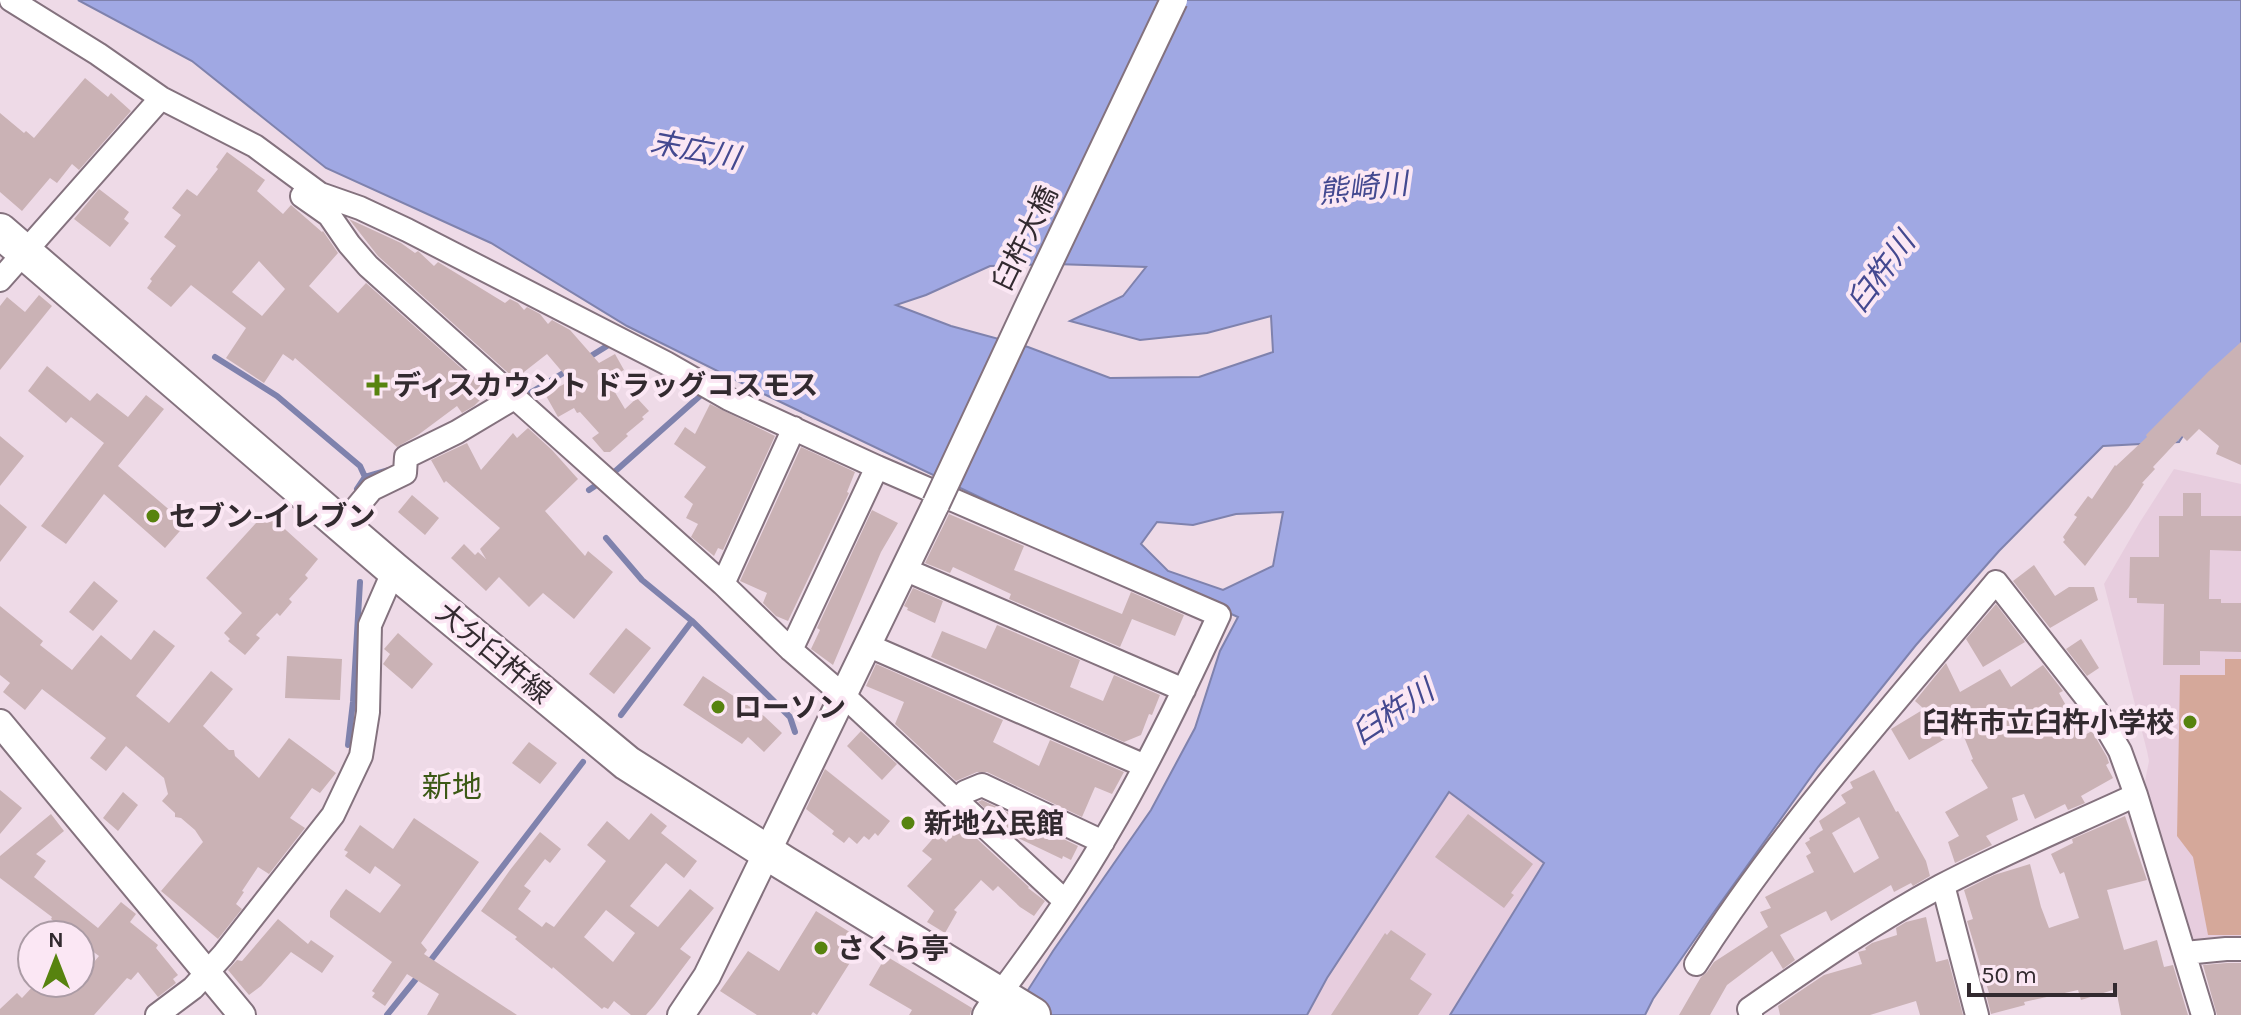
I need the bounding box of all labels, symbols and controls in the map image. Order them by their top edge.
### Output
water label: 末広川 [647,124,746,177]
water label: 熊崎川 [1316,165,1413,211]
street label: 臼杵大橋 [986,180,1064,296]
water label: 臼杵川 [1840,223,1924,319]
place label: ディスカウント ドラッグコスモス [393,369,818,402]
marker: ディスカウント ドラッグコスモス [368,376,386,394]
place label: セブン-イレブン [169,500,375,533]
marker: セブン-イレブン [144,507,162,525]
street label: 大分臼杵線 [430,595,558,711]
water label: 臼杵川 [1345,671,1443,752]
place label: ローソン [734,691,846,724]
marker: ローソン [709,698,727,716]
place label: 臼杵市立臼杵小学校 [1922,706,2174,739]
marker: 臼杵市立臼杵小学校 [2181,713,2199,731]
district label: 新地 [422,769,482,805]
place label: 新地公民館 [924,807,1064,840]
marker: 新地公民館 [899,814,917,832]
north arrow [16,919,96,999]
text: N [48,927,64,953]
place label: さくら亭 [837,932,949,965]
marker: さくら亭 [812,939,830,957]
scale bar [1969,947,2115,997]
text: 50 m [1981,961,2037,989]

